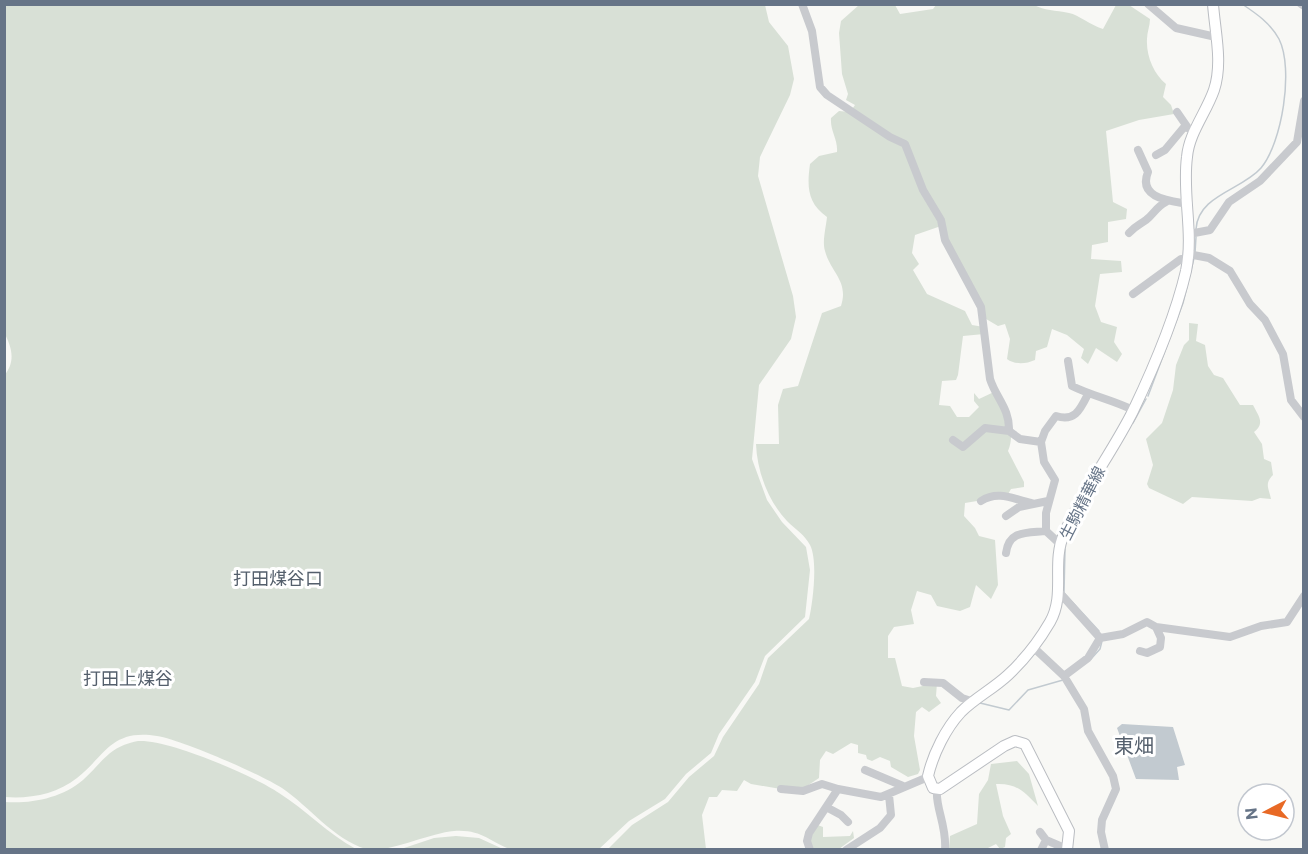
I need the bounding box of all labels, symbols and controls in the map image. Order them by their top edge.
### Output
street label: 生駒精華線 [1055,463,1108,543]
district label: 打田煤谷口 [233,567,323,589]
district label: 打田上煤谷 [83,667,173,689]
district label: 東畑 [1114,733,1154,757]
north arrow [1236,782,1296,842]
text: N [1240,807,1261,821]

